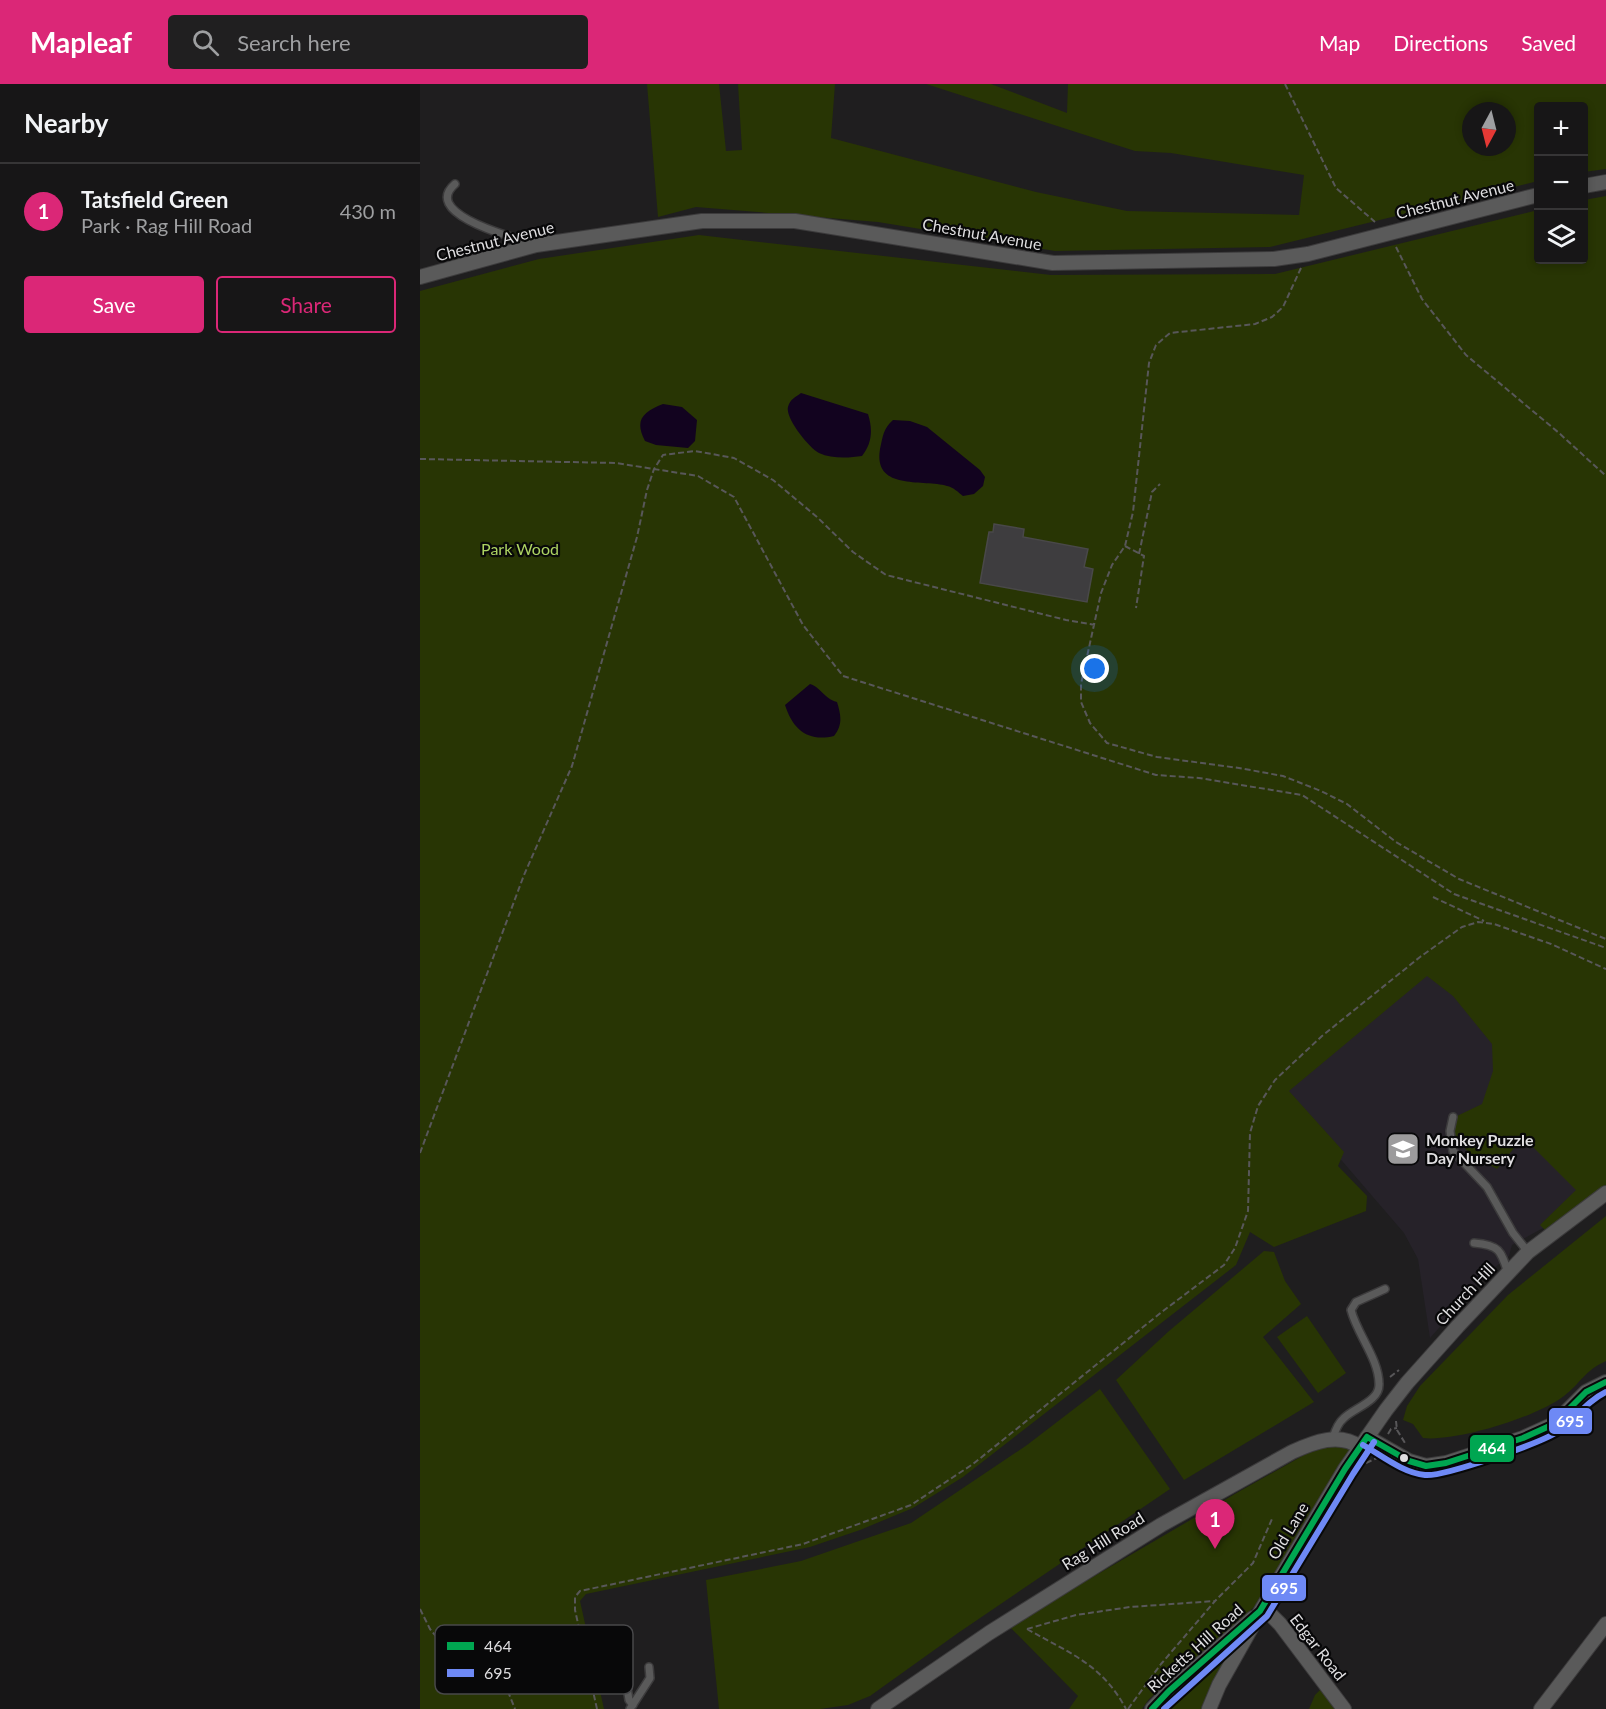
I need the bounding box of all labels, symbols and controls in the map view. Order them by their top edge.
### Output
search box [168,15,588,69]
text: Mapleaf [30,25,132,59]
icon: search [189,26,222,59]
text: Search here [237,29,351,56]
text: Map [1319,30,1360,55]
text: Directions [1393,30,1488,55]
text: Saved [1521,30,1576,55]
north arrow [1462,102,1516,156]
map controls [1534,102,1588,264]
button: + [1534,102,1588,156]
text: Nearby [24,107,109,139]
button: − [1534,156,1588,210]
street label: Chestnut Avenue [1394,175,1516,222]
text: Tatsfield Green [81,186,229,213]
text: 1 [38,199,49,223]
text: 430 m [340,199,396,223]
button: layers [1534,210,1588,264]
text: Park · Rag Hill Road [81,213,252,237]
street label: Chestnut Avenue [921,214,1043,253]
street label: Chestnut Avenue [434,217,556,264]
button: Save [24,276,204,333]
button: Share [216,276,396,333]
park label: Park Wood [481,539,559,558]
your location [1080,654,1109,683]
place label: Monkey Puzzle Day Nursery [1426,1130,1534,1167]
school or university icon: Monkey Puzzle Day Nursery [1385,1131,1421,1167]
street label: Church Hill [1431,1259,1498,1329]
line badge: 695 [1548,1407,1593,1435]
text: 695 [1556,1411,1584,1430]
line badge: 464 [1469,1434,1515,1463]
text: 464 [1478,1438,1506,1457]
unlabelled marker [1398,1452,1410,1464]
street label: Old Lane [1263,1499,1312,1563]
pin: 1 [1196,1500,1234,1549]
street label: Rag Hill Road [1058,1508,1147,1573]
line badge: 695 [1261,1574,1307,1602]
text: 695 [1270,1578,1298,1597]
street label: Ricketts Hill Road [1143,1600,1247,1696]
street label: Edgar Road [1287,1610,1350,1684]
legend [435,1625,633,1694]
text: 464 [484,1636,512,1655]
text: 695 [484,1663,512,1682]

